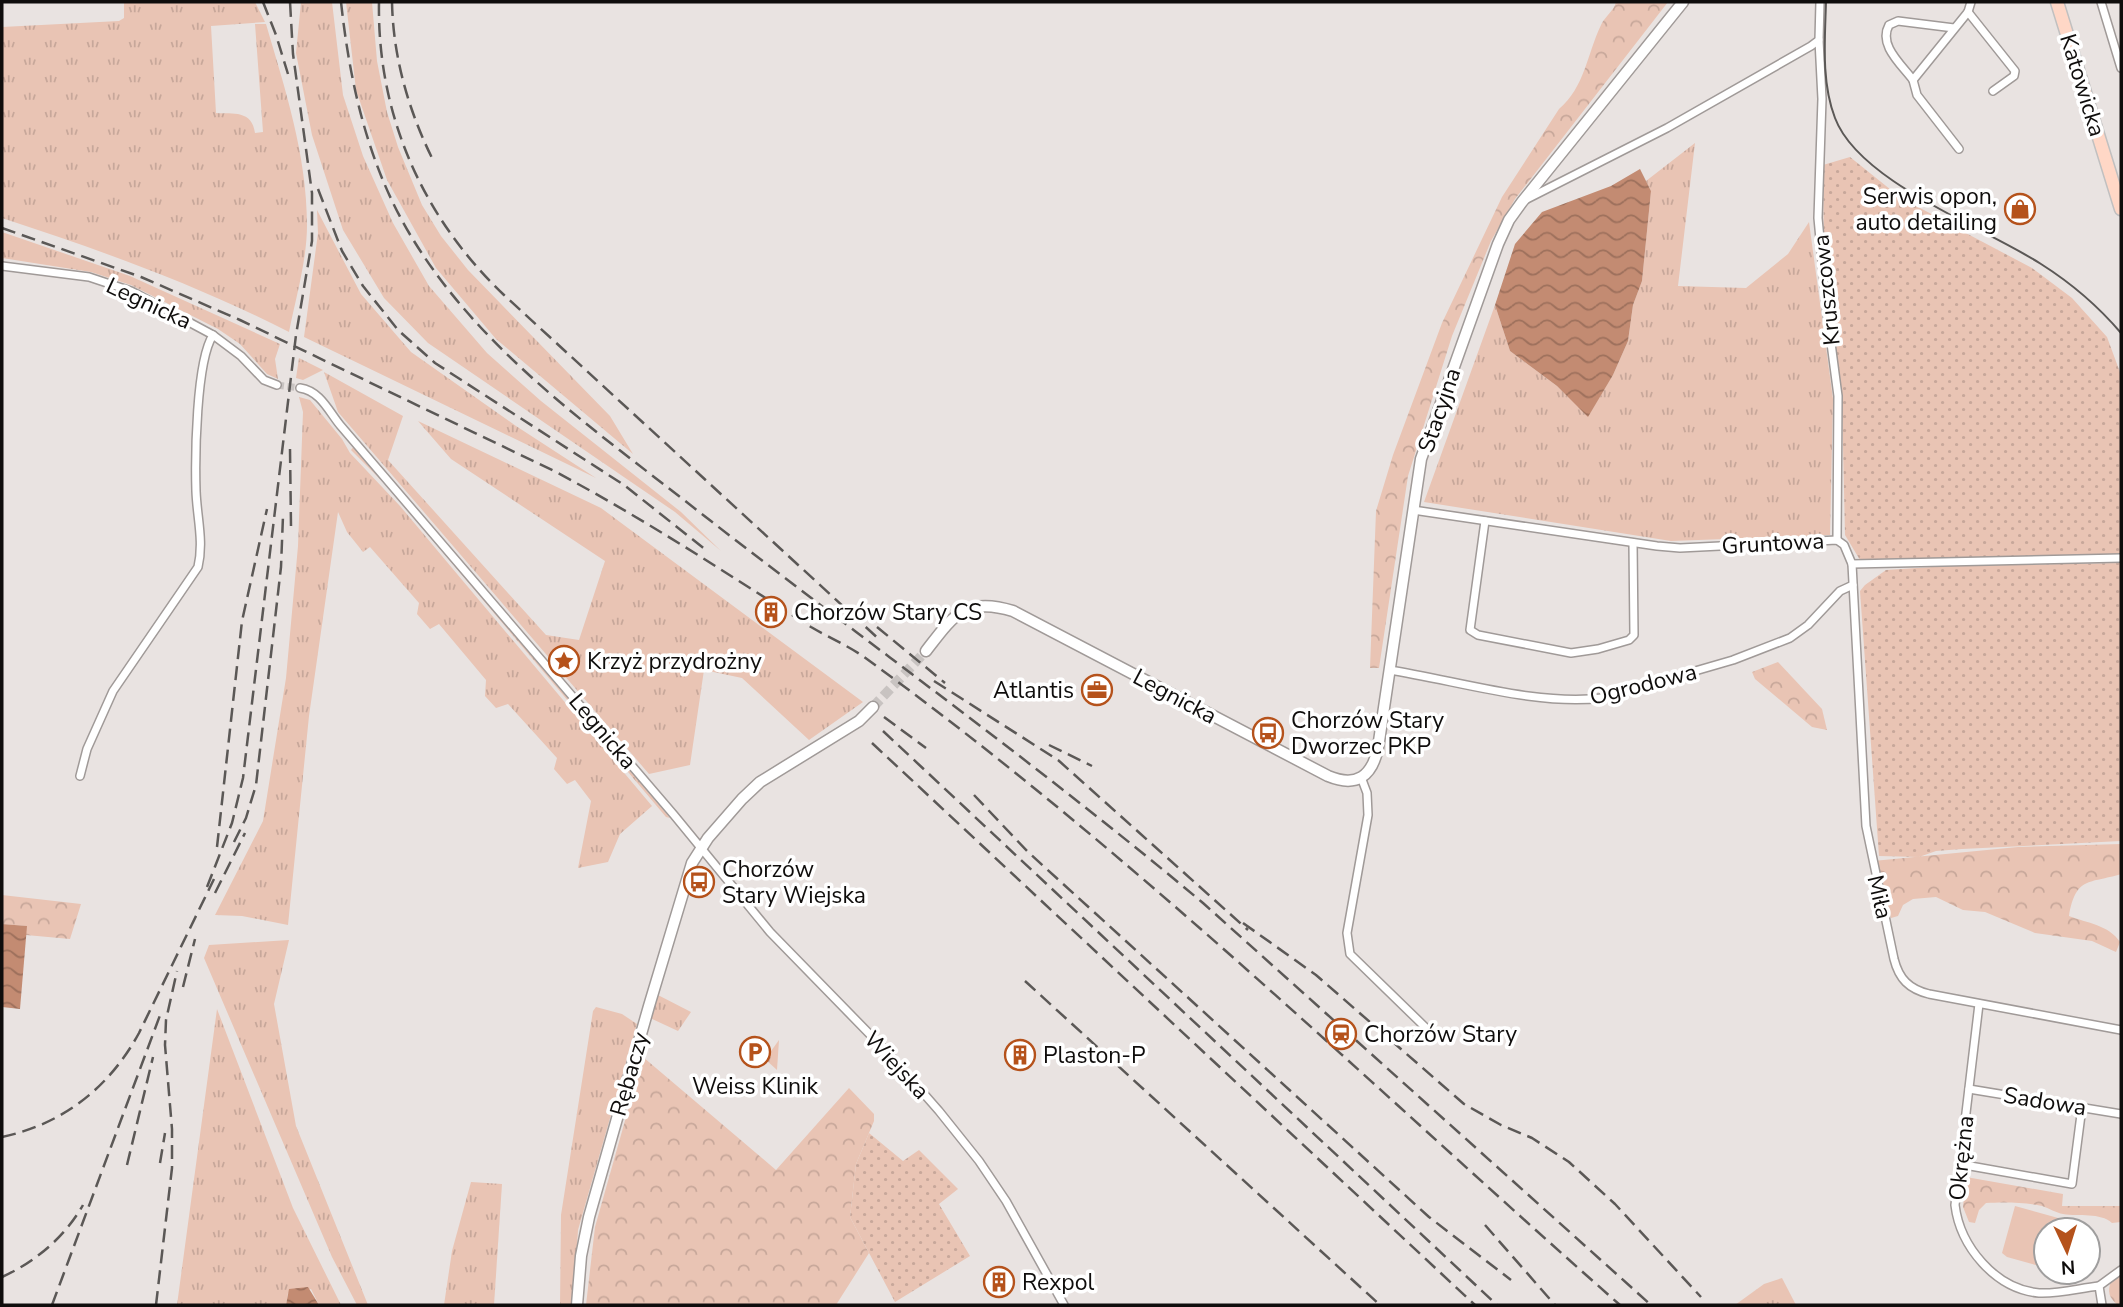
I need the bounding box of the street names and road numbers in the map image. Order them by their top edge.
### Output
street label: Katowicka [2052,30,2113,140]
street label: Kruszcowa [1805,233,1848,347]
street label: Legnicka [101,270,196,337]
street label: Stacyjna [1411,364,1468,457]
street label: Gruntowa [1721,525,1825,562]
street label: Ogrodowa [1586,656,1700,713]
street label: Legnicka [1127,661,1222,731]
street label: Legnicka [562,687,644,776]
street label: Miła [1859,872,1900,922]
street label: Wiejska [857,1024,936,1106]
street label: Rębaczy [603,1028,656,1120]
street label: Sadowa [2001,1080,2089,1123]
street label: Okrężna [1942,1114,1981,1202]

